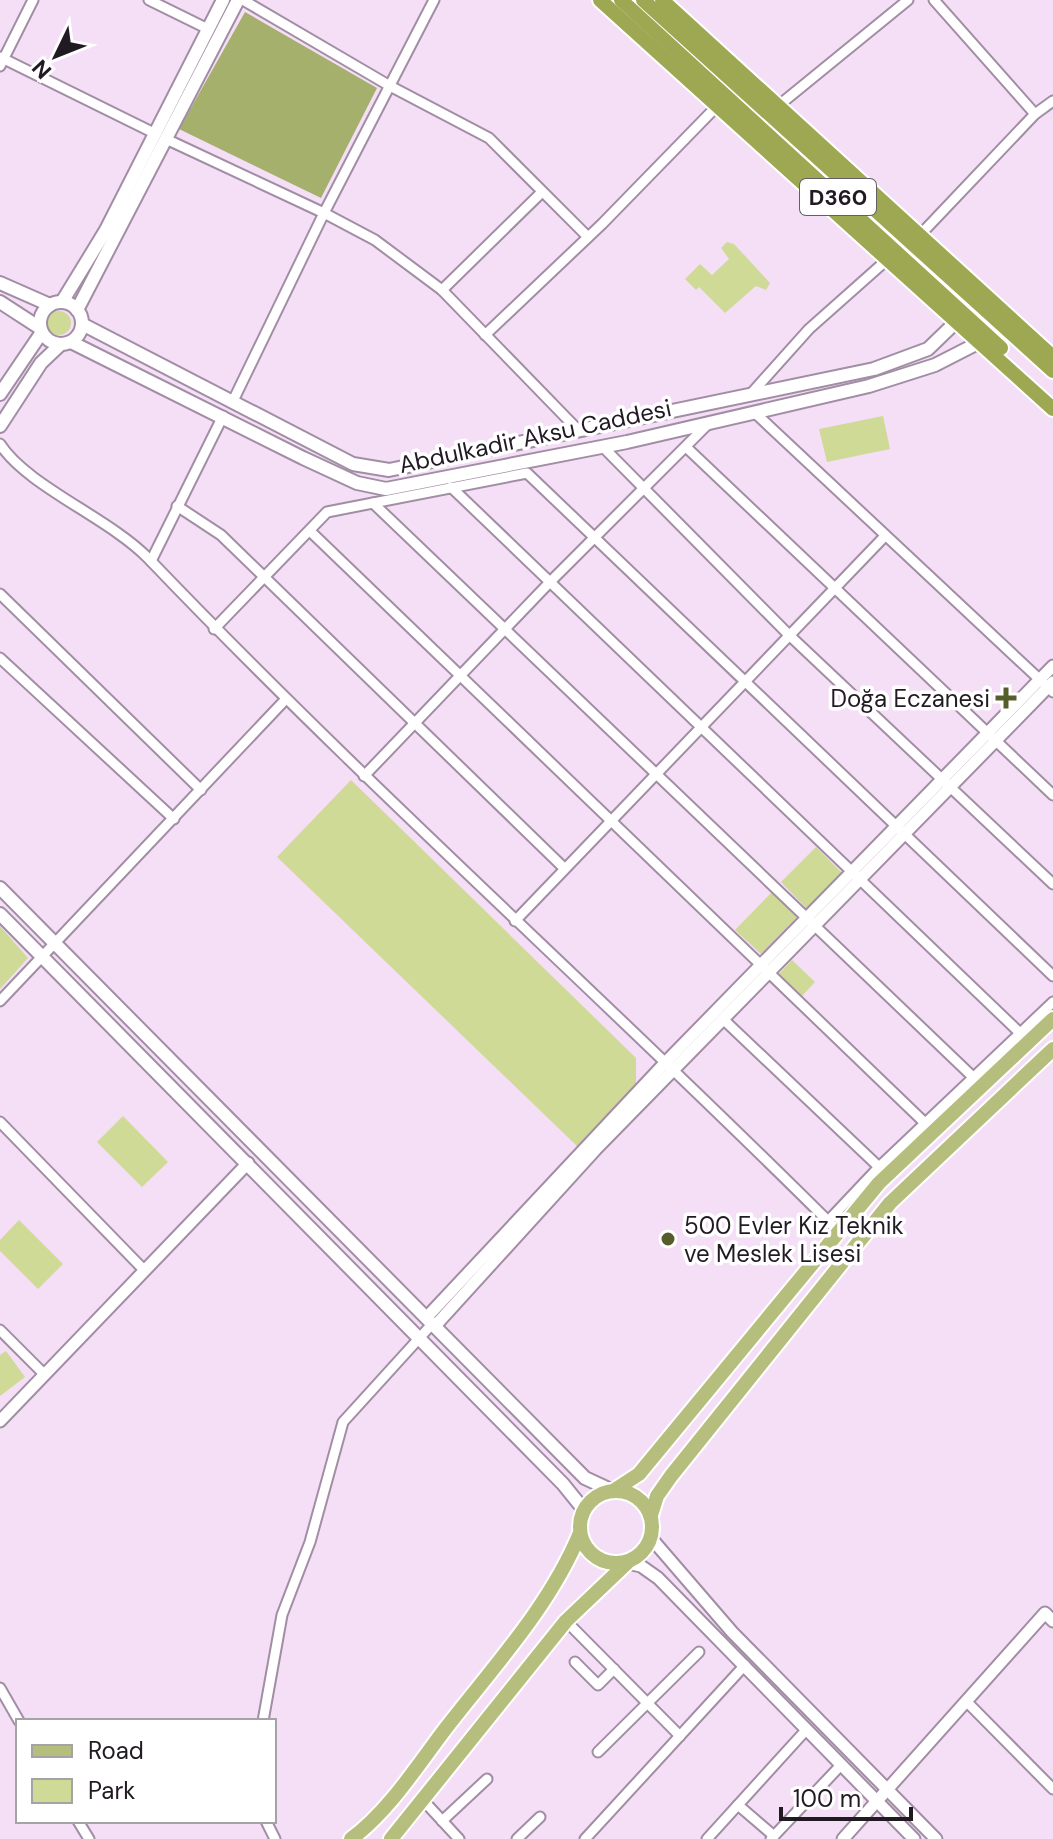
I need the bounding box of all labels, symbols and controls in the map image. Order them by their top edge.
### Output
north arrow [16,16,96,96]
text: N [26,54,58,85]
road number: D360 [800,179,876,215]
street label: Abdulkadir Aksu Caddesi [396,392,674,480]
place label: Doğa Eczanesi [830,683,990,714]
marker: Doğa Eczanesi [997,689,1015,707]
place label: 500 Evler Kız Teknik ve Meslek Lisesi [684,1210,904,1269]
marker: 500 Evler Kız Teknik ve Meslek Lisesi [659,1230,677,1248]
legend [16,1719,276,1823]
text: Road [88,1735,144,1766]
scale bar [781,1771,911,1821]
text: Park [88,1775,135,1806]
text: 100 m [793,1783,861,1814]

